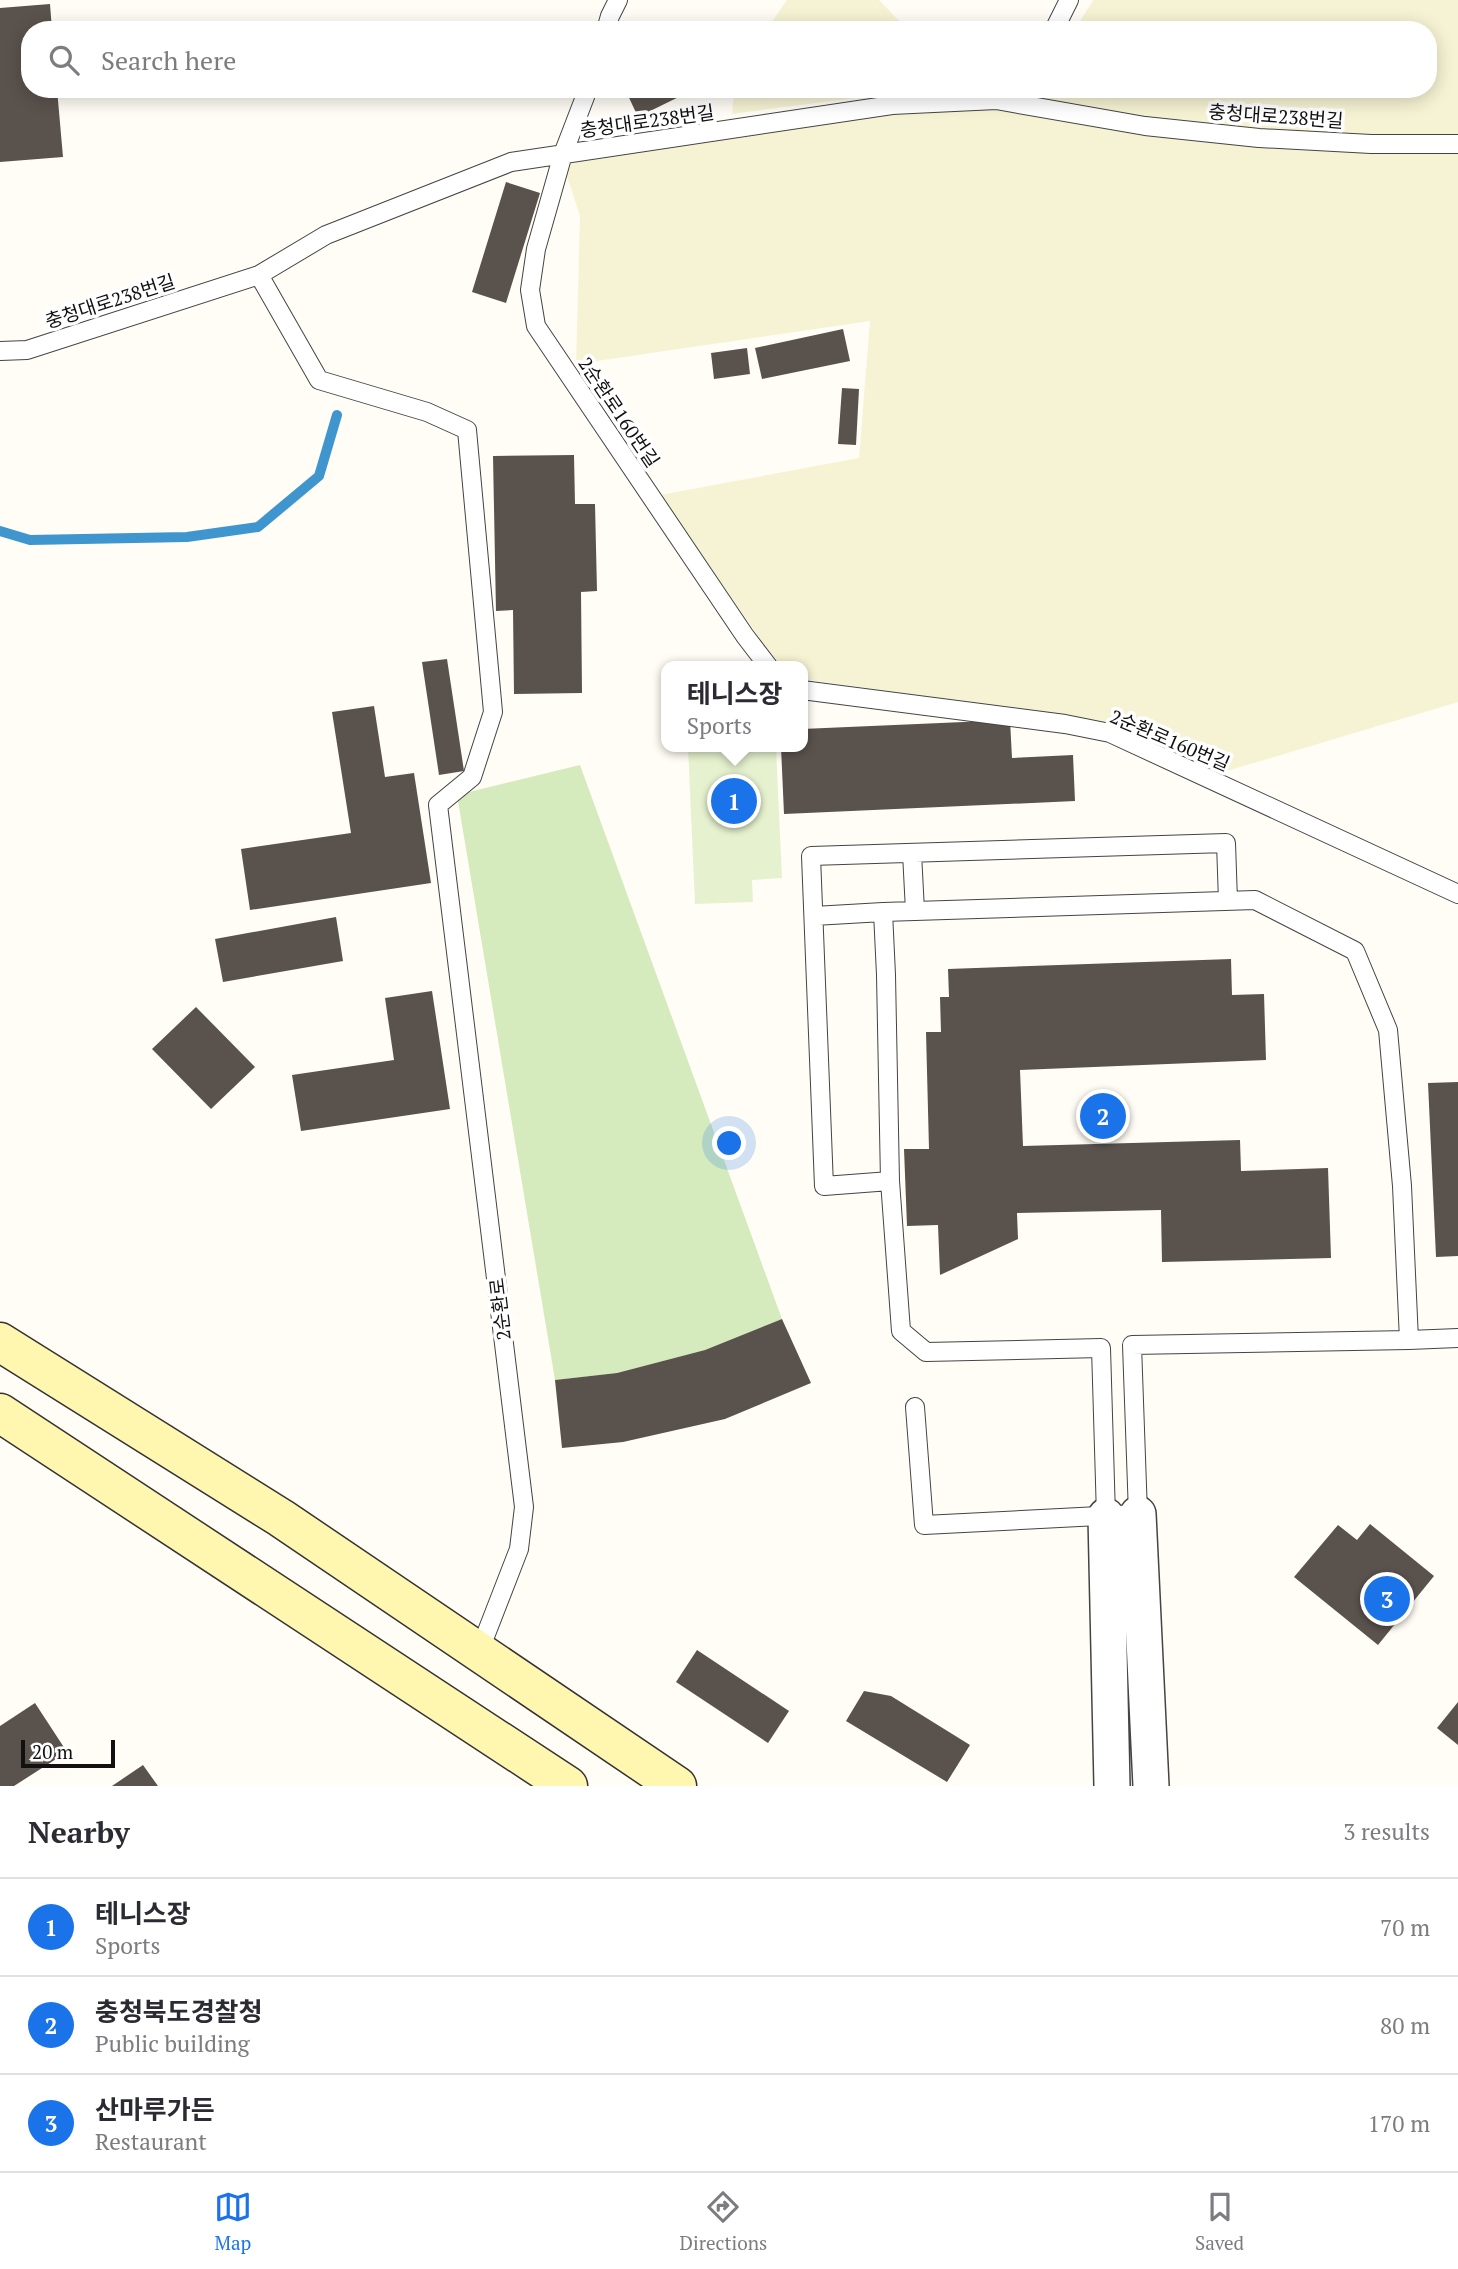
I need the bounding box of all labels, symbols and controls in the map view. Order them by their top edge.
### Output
search box [21,21,1437,98]
icon: search [45,41,83,79]
text: Search here [101,43,236,77]
street label: 충청대로238번길 [1208,98,1344,133]
street label: 충청대로238번길 [578,99,716,142]
street label: 충청대로238번길 [42,268,178,333]
street label: 2순환로160번길 [573,352,666,472]
popup [661,661,808,752]
text: 테니스장 [687,676,782,710]
street label: 2순환로160번길 [1106,703,1234,776]
text: Sports [687,710,752,741]
pin: 1 [711,775,757,827]
pin: 2 [1080,1090,1126,1142]
your location [712,1126,746,1160]
street label: 2순환로 [483,1276,516,1342]
pin: 3 [1364,1573,1410,1625]
scale bar [21,1737,116,1769]
text: 20 m [32,1739,73,1764]
text: Nearby [28,1812,130,1852]
text: 3 results [1343,1816,1430,1847]
text: 테니스장 [95,1896,191,1930]
text: 1 [45,1912,58,1943]
text: 70 m [1380,1912,1430,1943]
text: Sports [95,1930,160,1961]
text: 충청북도경찰청 [95,1994,262,2028]
text: 2 [45,2010,58,2041]
text: 80 m [1380,2010,1430,2041]
text: Public building [95,2028,250,2059]
text: 산마루가든 [95,2092,215,2126]
text: 3 [45,2108,58,2139]
text: 170 m [1368,2108,1430,2139]
text: Restaurant [95,2126,207,2157]
tab: Map [214,2188,252,2255]
tab: Directions [680,2188,767,2255]
tab: Saved [1195,2188,1244,2255]

